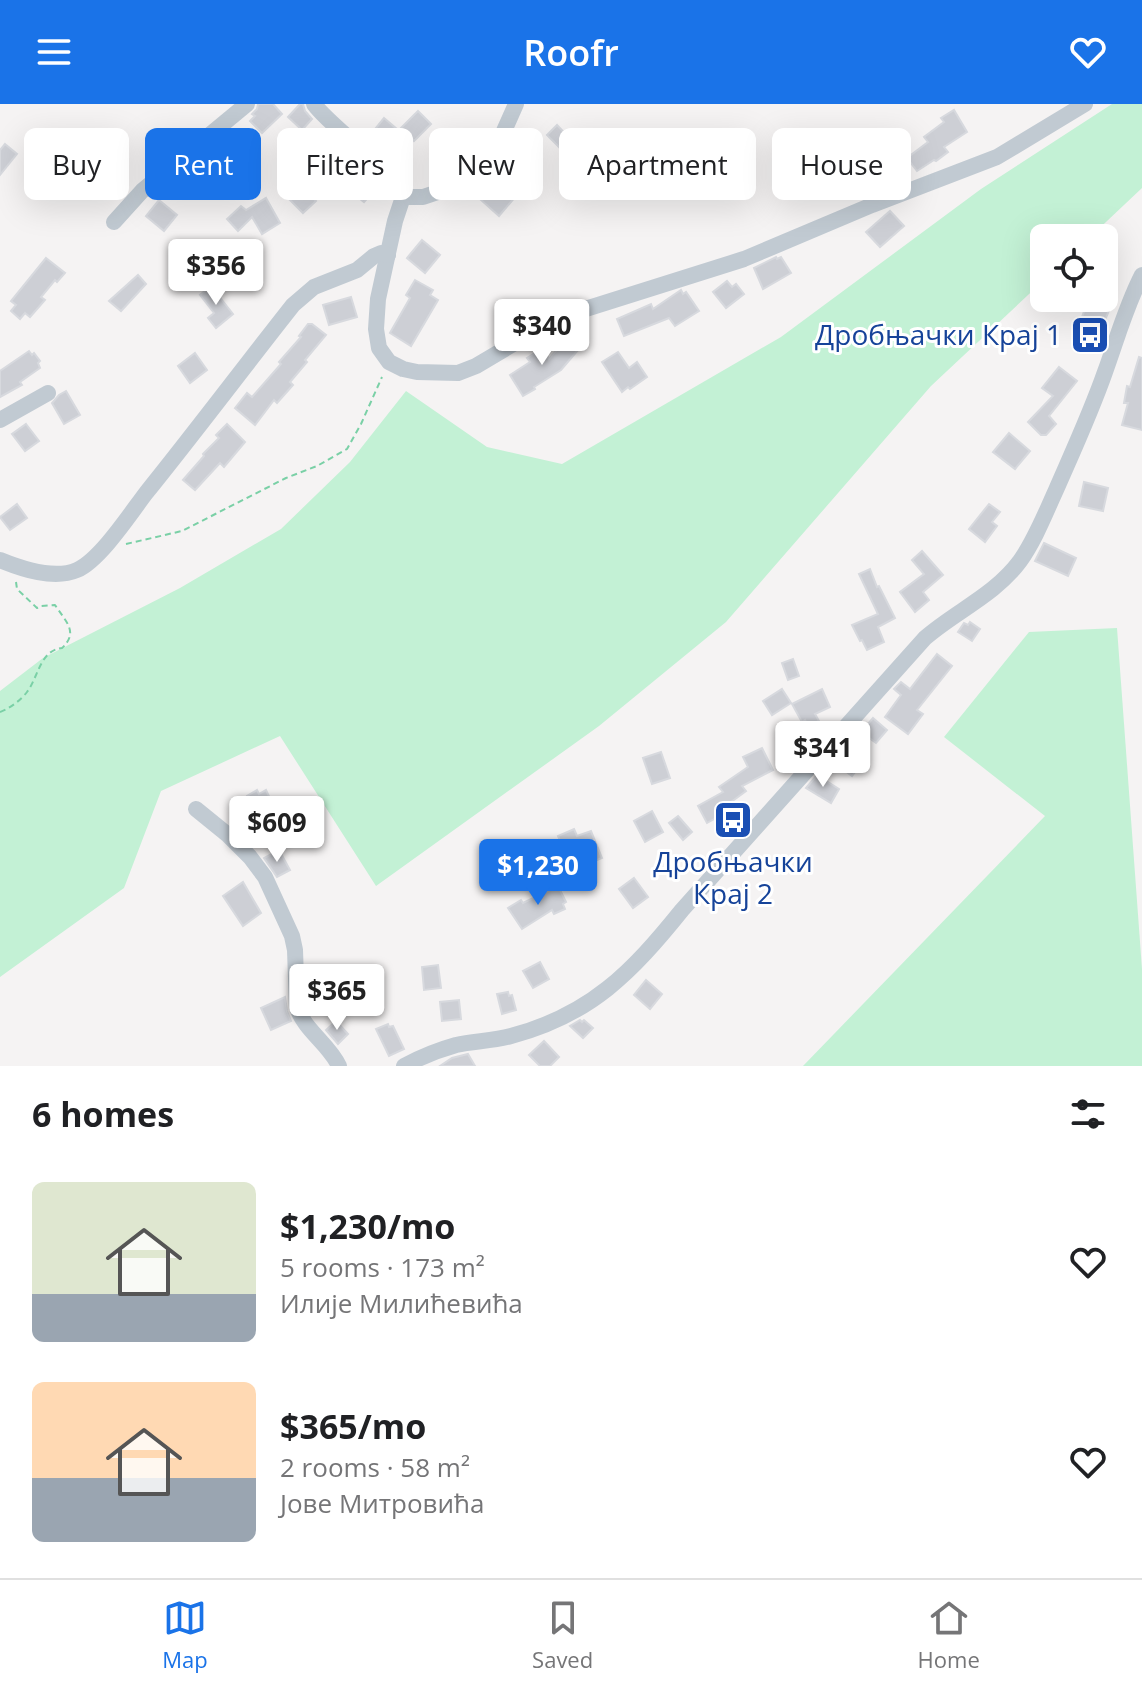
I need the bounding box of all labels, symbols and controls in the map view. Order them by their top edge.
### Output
text: Roofr [523,28,619,77]
icon: menu [32,30,76,74]
icon: heart [1066,30,1110,74]
chip: Buy [24,128,129,200]
chip: Rent [145,128,261,200]
chip: Filters [277,128,413,200]
chip: New [429,128,543,200]
chip: Apartment [559,128,756,200]
chip: House [772,128,911,200]
map controls [1030,224,1118,312]
button: locate [1030,224,1118,312]
pin: $356 [169,239,263,307]
text: $356 [186,247,246,283]
pin: $340 [495,299,589,367]
text: $340 [512,307,572,343]
bus stop icon: Дробњачки Крај 1 [1069,314,1111,356]
place label: Дробњачки Крај 1 [815,315,1062,353]
pin: $341 [776,721,870,789]
text: $341 [793,729,853,765]
pin: $609 [230,796,324,864]
bus stop icon: Дробњачки Крај 2 [712,799,754,841]
text: $609 [247,804,307,840]
pin: $1,230 [473,839,603,907]
place label: Дробњачки Крај 2 [653,842,813,912]
text: $1,230 [497,847,579,883]
pin: $365 [290,964,384,1032]
text: $365 [307,972,367,1008]
text: 6 homes [32,1091,174,1137]
icon: filters [1066,1092,1110,1136]
text: $1,230/mo [280,1203,455,1249]
icon: home [96,1214,192,1310]
icon: heart [1066,1240,1110,1284]
text: 5 rooms · 173 m² [280,1249,485,1285]
text: Илије Милићевића [280,1285,523,1321]
text: $365/mo [280,1403,426,1449]
icon: home [96,1414,192,1510]
icon: heart [1066,1440,1110,1484]
text: 2 rooms · 58 m² [280,1449,470,1485]
text: Јове Митровића [280,1485,484,1521]
tab: Map [162,1596,208,1674]
tab: Saved [532,1596,593,1674]
tab: Home [918,1596,980,1674]

